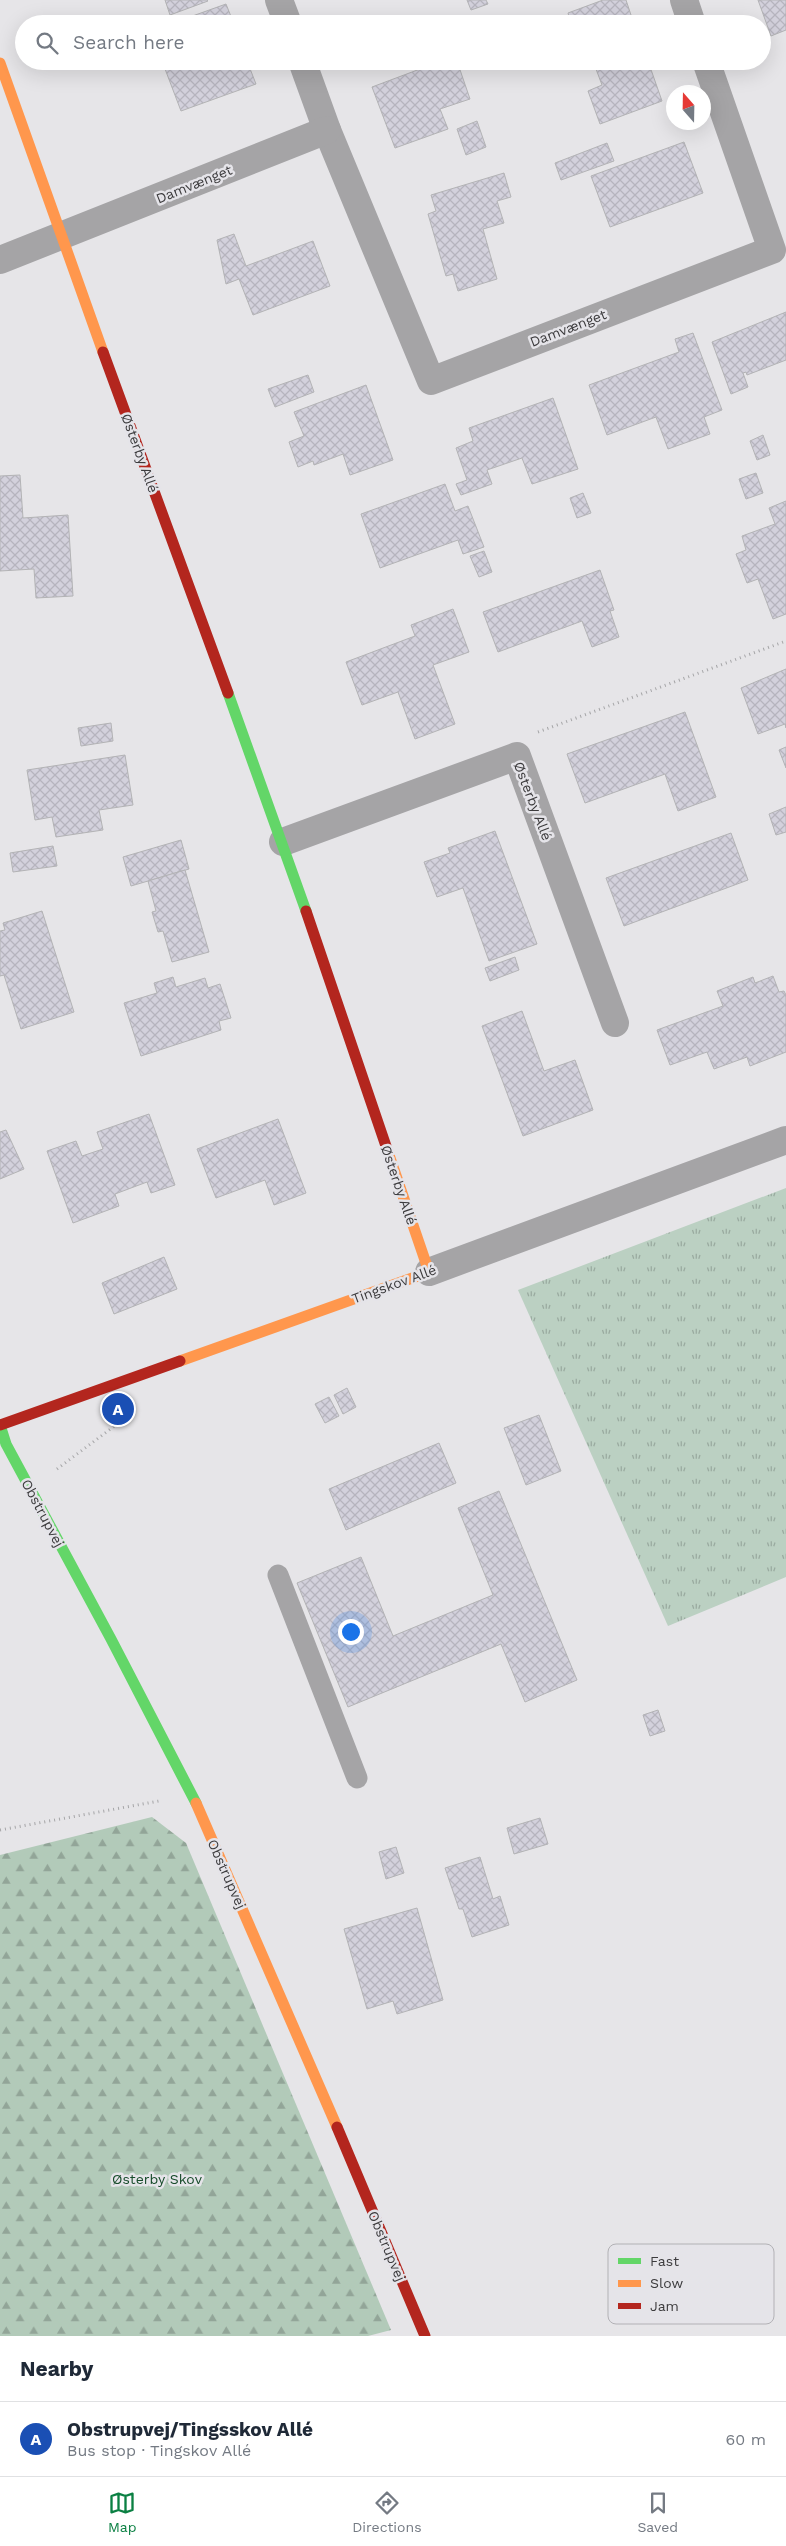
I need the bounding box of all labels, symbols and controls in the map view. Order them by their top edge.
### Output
search box [15,15,771,70]
icon: search [33,29,61,57]
text: Search here [73,31,184,54]
north arrow [666,85,711,130]
street label: Damvænget [154,161,235,207]
street label: Damvænget [527,306,609,350]
street label: Østerby Allé [118,411,162,495]
street label: Østerby Allé [511,759,555,843]
street label: Østerby Allé [378,1143,420,1227]
street label: Tingskov Allé [350,1261,438,1307]
pin: A [102,1390,134,1428]
street label: Obstrupvej [18,1476,68,1550]
your location [338,1619,364,1645]
street label: Obstrupvej [205,1837,249,1911]
park label: Østerby Skov [112,2171,203,2187]
street label: Obstrupvej [365,2209,409,2283]
legend [608,2244,774,2324]
text: Fast [650,2253,679,2269]
text: Slow [650,2275,683,2291]
text: Jam [650,2298,679,2314]
text: Nearby [20,2356,93,2381]
text: Obstrupvej/Tingsskov Allé [67,2418,313,2441]
text: A [31,2430,41,2449]
text: 60 m [726,2430,766,2449]
text: Bus stop · Tingskov Allé [67,2441,251,2460]
tab: Map [108,2489,137,2535]
tab: Directions [352,2489,422,2535]
tab: Saved [637,2489,678,2535]

